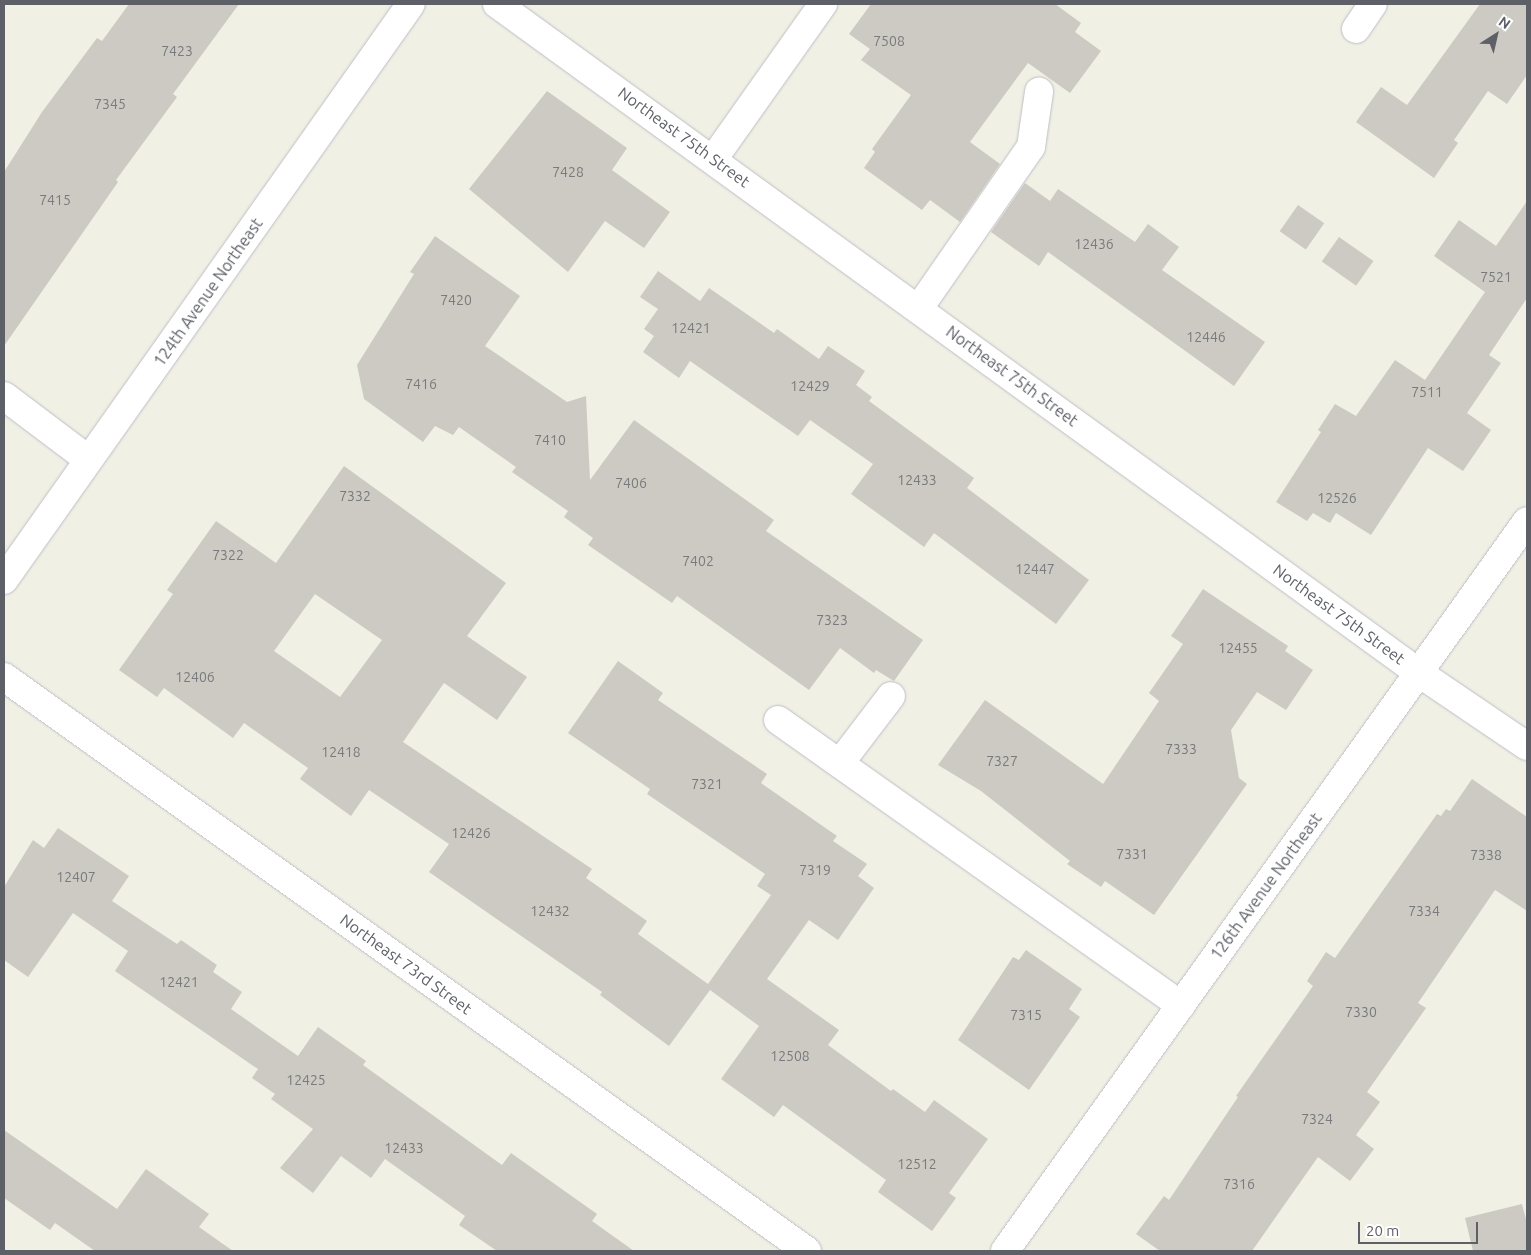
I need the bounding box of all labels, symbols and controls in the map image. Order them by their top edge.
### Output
north arrow [1471,10,1521,60]
text: N [1496,13,1513,32]
house number: 7508 [873,33,905,49]
house number: 7423 [161,43,193,59]
street label: Northeast 75th Street [614,83,754,191]
house number: 7345 [94,96,126,112]
house number: 7428 [552,164,584,180]
house number: 7415 [39,192,71,208]
street label: 124th Avenue Northeast [150,214,266,370]
house number: 12436 [1074,236,1114,252]
house number: 7521 [1480,269,1512,285]
house number: 7420 [440,292,472,308]
house number: 12421 [671,320,711,336]
street label: Northeast 75th Street [942,322,1082,430]
house number: 12446 [1186,329,1226,345]
house number: 7416 [405,376,437,392]
house number: 12429 [790,378,830,394]
house number: 7511 [1411,384,1443,400]
house number: 7410 [534,432,566,448]
house number: 12433 [897,472,937,488]
house number: 7406 [615,475,647,491]
house number: 7332 [339,488,371,504]
house number: 12526 [1317,490,1357,506]
house number: 7322 [212,547,244,563]
house number: 7402 [682,553,714,569]
street label: Northeast 75th Street [1269,560,1409,668]
house number: 12447 [1015,561,1055,577]
house number: 7323 [816,612,848,628]
house number: 12455 [1218,640,1258,656]
house number: 12406 [175,669,215,685]
house number: 7333 [1165,741,1197,757]
house number: 12418 [321,744,361,760]
house number: 7327 [986,753,1018,769]
house number: 7321 [691,776,723,792]
street label: 126th Avenue Northeast [1206,809,1326,963]
house number: 12426 [451,825,491,841]
house number: 7331 [1116,846,1148,862]
house number: 7338 [1470,847,1502,863]
house number: 7319 [799,862,831,878]
house number: 12407 [56,869,96,885]
house number: 12432 [530,903,570,919]
house number: 7334 [1408,903,1440,919]
street label: Northeast 73rd Street [336,910,476,1018]
house number: 12421 [159,974,199,990]
house number: 7330 [1345,1004,1377,1020]
house number: 7315 [1010,1007,1042,1023]
house number: 12508 [770,1048,810,1064]
house number: 12425 [286,1072,326,1088]
house number: 7324 [1301,1111,1333,1127]
house number: 12433 [384,1140,424,1156]
house number: 12512 [897,1156,937,1172]
house number: 7316 [1223,1176,1255,1192]
scale bar [1361,1212,1481,1244]
text: 20 m [1366,1222,1399,1239]

